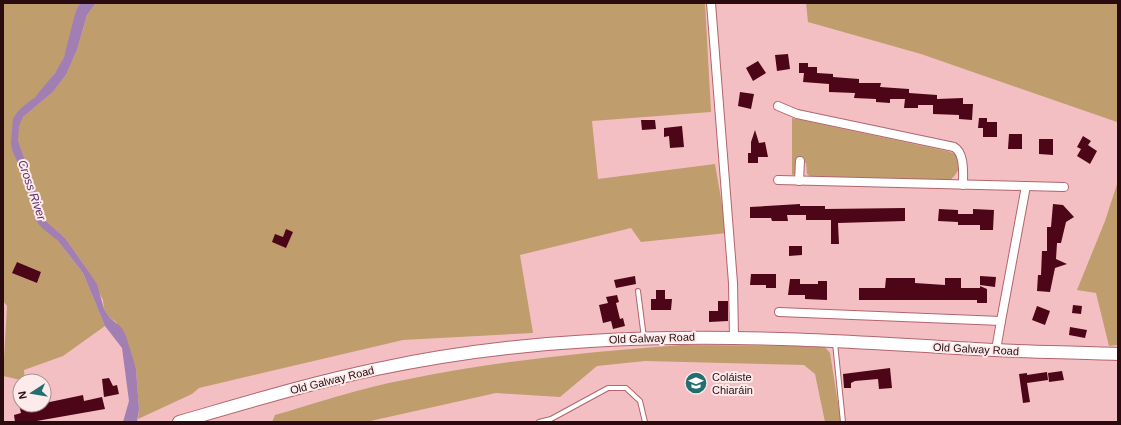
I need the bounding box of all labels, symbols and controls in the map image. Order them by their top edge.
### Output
water label: Cross River [15,158,49,223]
street label: Old Galway Road [609,330,695,346]
street label: Old Galway Road [933,341,1019,357]
street label: Old Galway Road [289,364,375,396]
school or university icon: Coláiste Chiaráin [683,370,709,396]
place label: Coláiste Chiaráin [712,371,753,396]
north arrow [12,373,52,413]
text: N [16,390,29,400]

